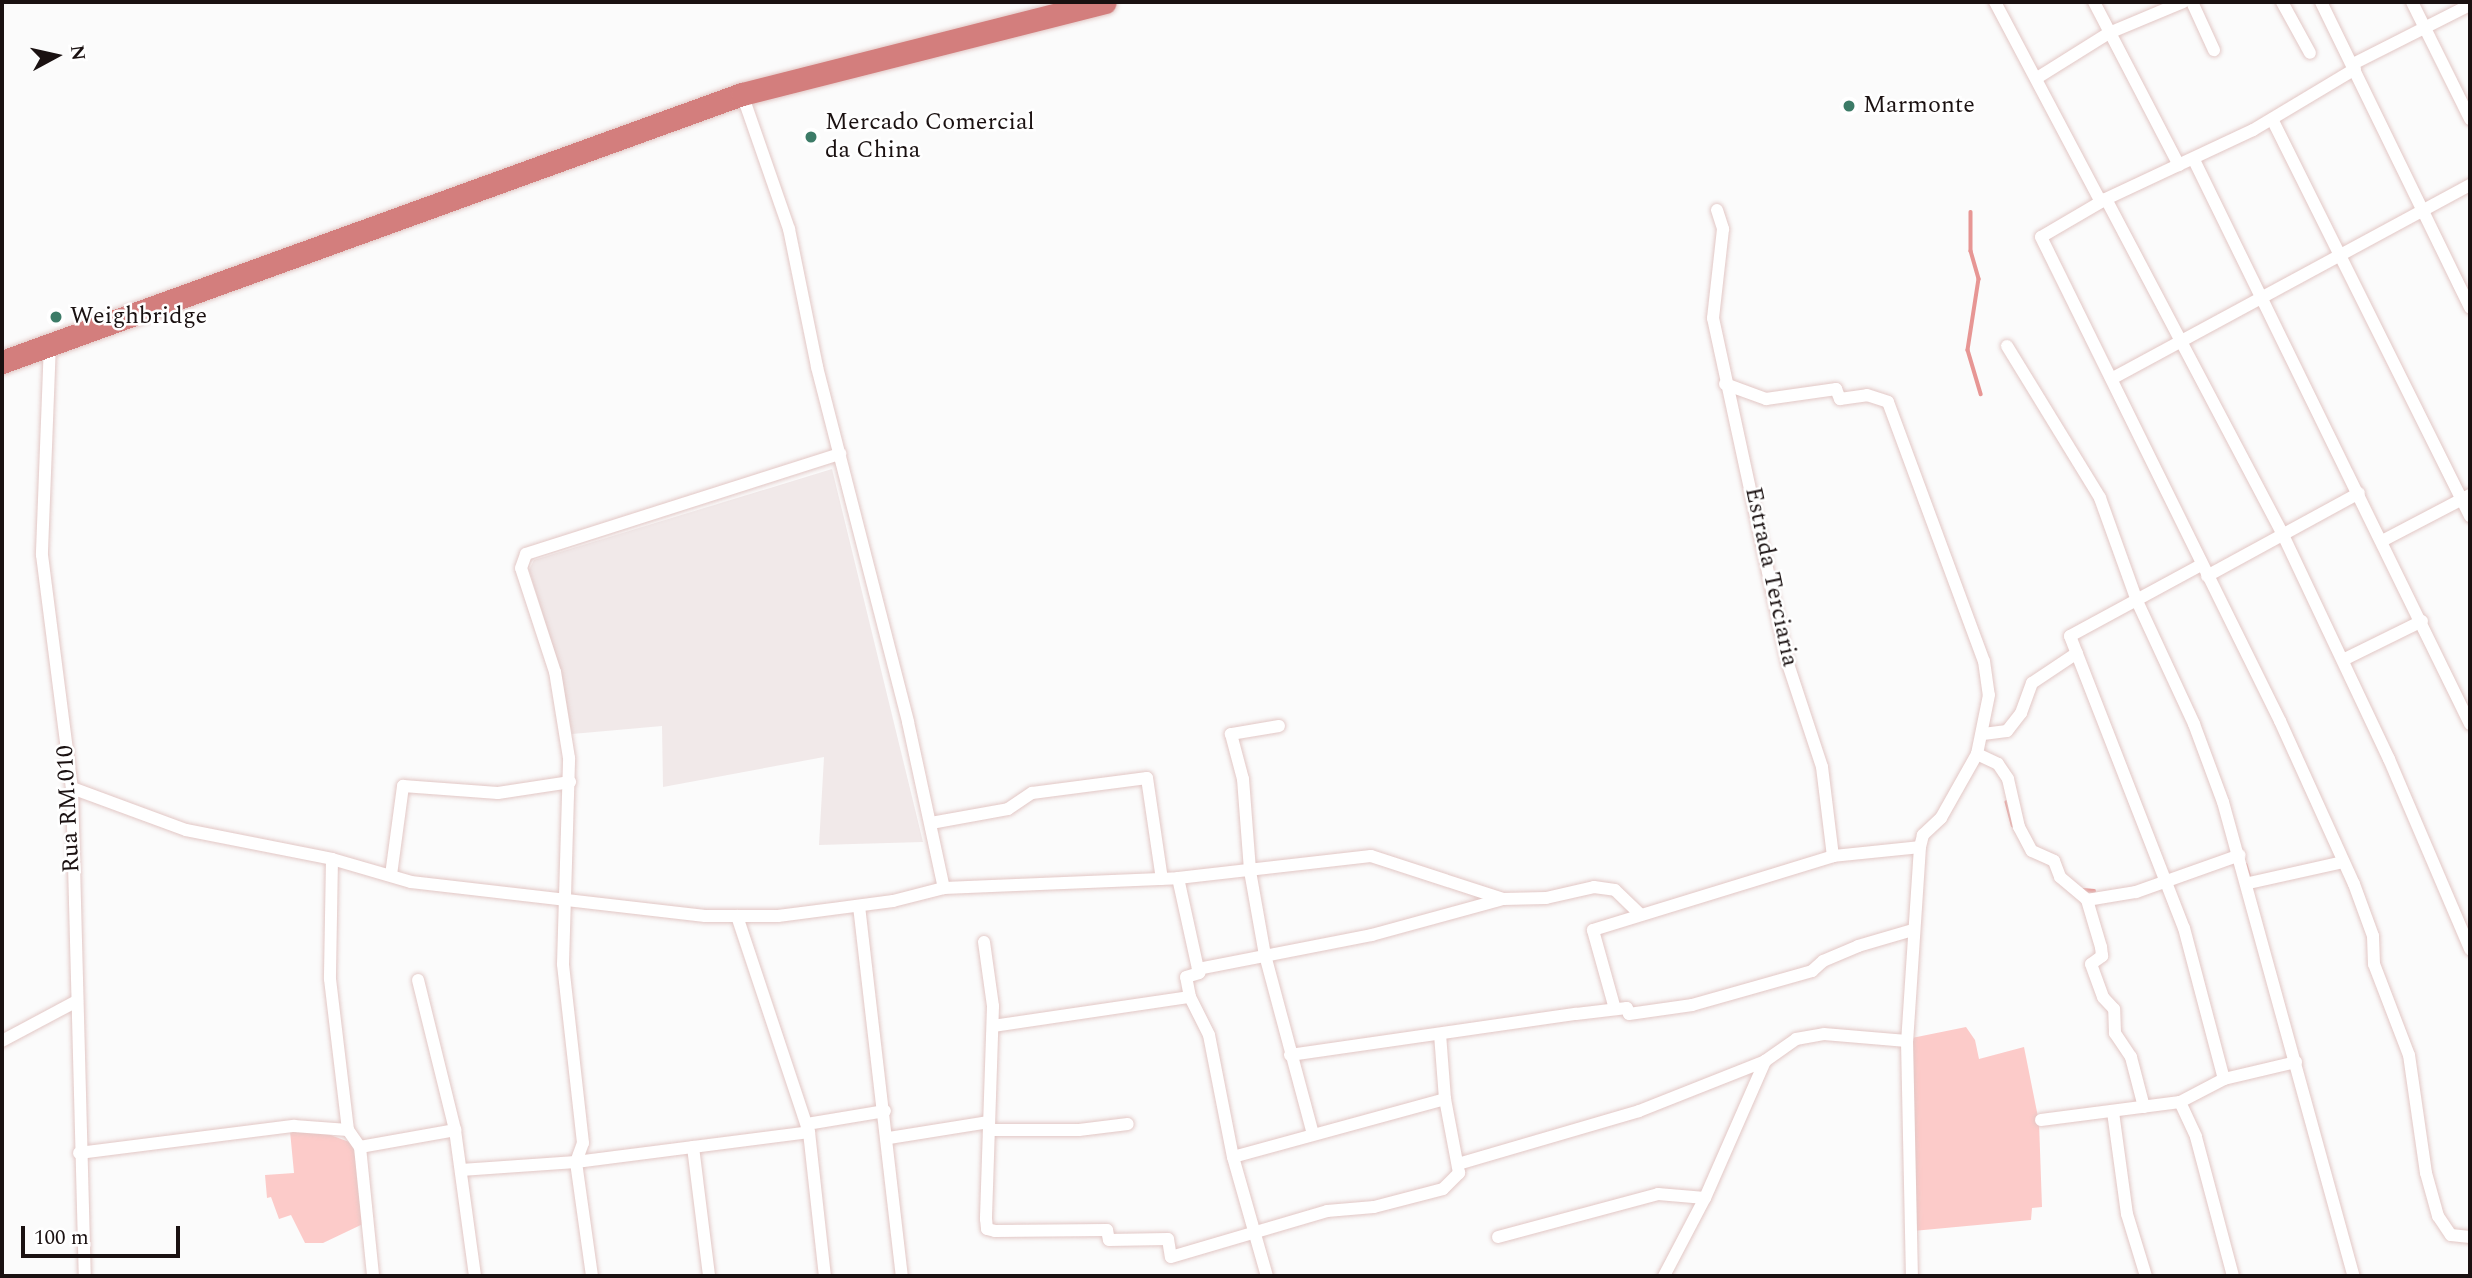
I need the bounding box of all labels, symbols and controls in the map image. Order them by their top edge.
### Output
north arrow [21,21,91,91]
text: N [62,43,93,63]
place label: Marmonte [1863,92,1975,120]
marker: Marmonte [1841,98,1857,114]
place label: Mercado Comercial da China [825,109,1035,165]
marker: Mercado Comercial da China [803,129,819,145]
place label: Weighbridge [70,303,207,331]
marker: Weighbridge [48,309,64,325]
street label: Estrada Terciaria [1738,485,1804,669]
street label: Rua RM.010 [51,744,87,874]
scale bar [24,1212,184,1256]
text: 100 m [34,1222,89,1254]

